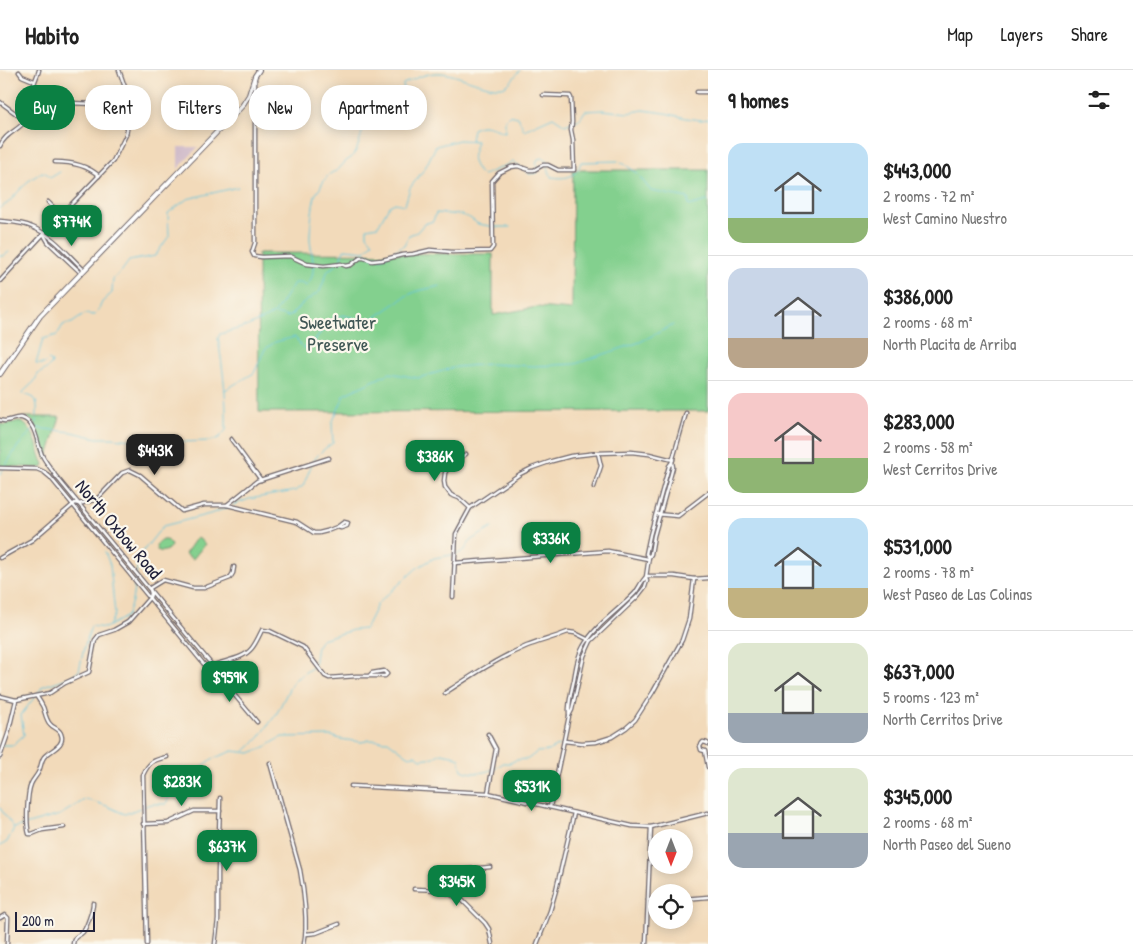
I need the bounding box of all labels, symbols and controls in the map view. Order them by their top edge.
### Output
text: Habito [25,19,79,51]
text: Map [947,22,973,47]
text: Layers [1001,22,1043,47]
text: Share [1071,22,1108,47]
chip: Buy [15,85,75,130]
chip: Rent [85,85,151,130]
chip: Filters [161,85,239,130]
chip: New [249,85,311,130]
chip: Apartment [321,85,427,130]
text: 9 homes [728,86,789,115]
icon: filters [1085,86,1113,114]
text: $443,000 [883,156,951,185]
icon: home [768,163,828,223]
text: 2 rooms · 72 m² [883,185,974,207]
pin: $774K [37,204,107,247]
text: West Camino Nuestro [883,207,1007,229]
text: $774K [53,210,91,232]
text: $386,000 [883,282,953,311]
icon: home [768,288,828,348]
park label: Sweetwater Preserve [300,309,377,357]
text: 2 rooms · 68 m² [883,311,972,333]
text: North Placita de Arriba [883,333,1016,355]
text: $283,000 [883,407,954,436]
icon: home [768,413,828,473]
pin: $443K [120,434,190,476]
text: 2 rooms · 58 m² [883,436,973,458]
text: $443K [137,439,173,461]
pin: $386K [400,440,470,482]
text: $386K [417,445,453,467]
text: West Cerritos Drive [883,458,998,480]
street label: North Oxbow Road [70,474,169,585]
pin: $336K [516,522,586,564]
text: $336K [532,527,570,549]
text: $531,000 [883,532,952,561]
icon: home [768,538,828,598]
text: 2 rooms · 78 m² [883,561,974,583]
text: West Paseo de Las Colinas [883,583,1032,605]
text: $637,000 [883,657,954,686]
pin: $959K [195,660,265,703]
icon: home [768,663,828,723]
text: $959K [213,666,248,688]
text: 5 rooms · 123 m² [883,686,979,708]
text: North Cerritos Drive [883,708,1003,730]
pin: $283K [147,764,217,807]
text: $283K [163,770,201,792]
pin: $531K [497,770,567,812]
text: $531K [514,775,550,797]
text: $345,000 [883,782,952,811]
icon: home [768,788,828,848]
text: 2 rooms · 68 m² [883,811,972,833]
north arrow [648,829,692,874]
map controls [648,829,693,929]
pin: $637K [192,830,262,872]
text: North Paseo del Sueno [883,833,1011,855]
text: $637K [208,835,246,857]
pin: $345K [422,864,492,907]
text: $345K [439,870,475,892]
button: locate [648,884,693,929]
scale bar [15,909,95,932]
text: 200 m [22,911,54,930]

